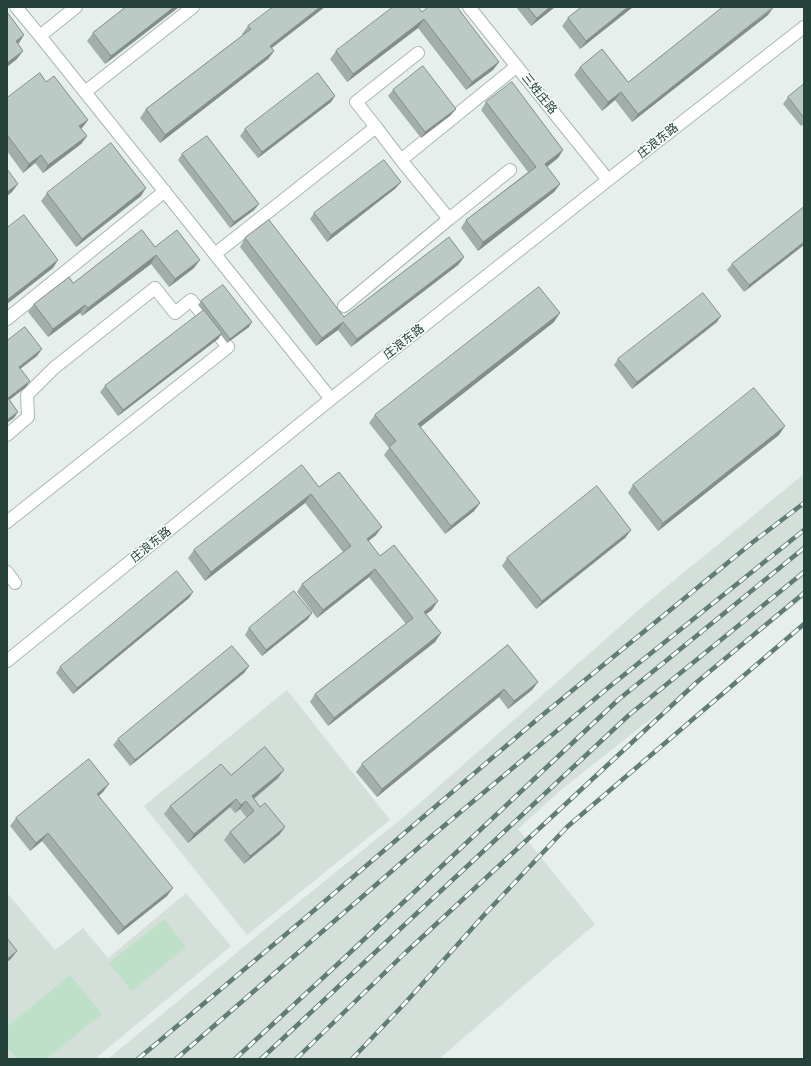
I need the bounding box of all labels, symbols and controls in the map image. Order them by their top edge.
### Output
street label: 三姓庄路 [518,71,560,117]
street label: 庄浪东路 [635,121,681,161]
street label: 庄浪东路 [381,322,427,362]
street label: 庄浪东路 [128,524,174,566]

